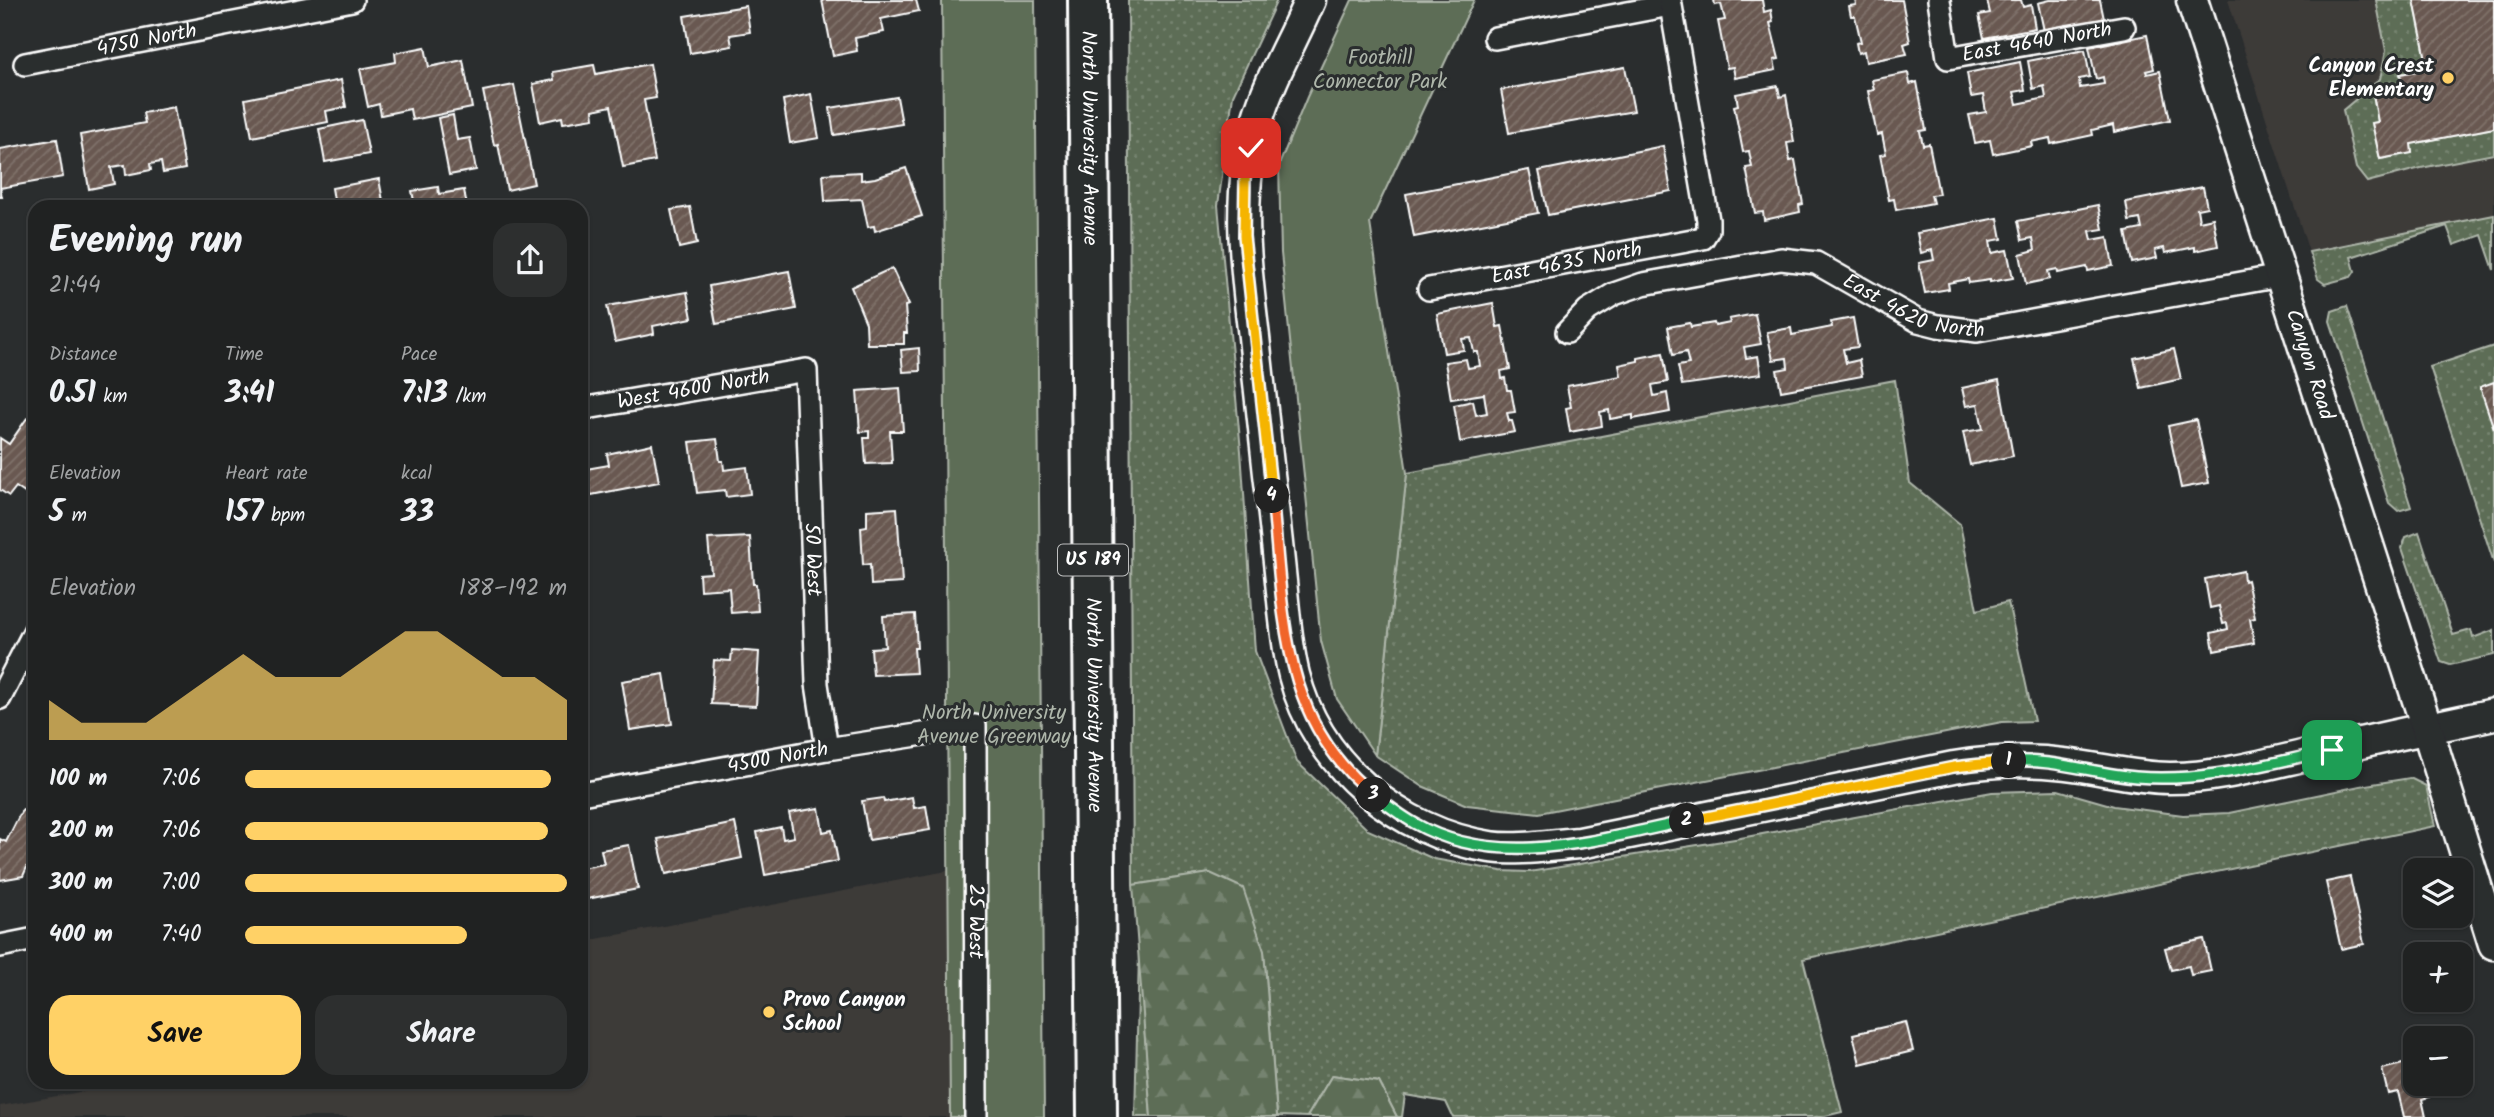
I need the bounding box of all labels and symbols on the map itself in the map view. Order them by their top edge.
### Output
street label: East 4640 North [1959,13,2114,72]
street label: 4750 North [94,14,200,66]
street label: North University Avenue [1072,30,1106,246]
park label: Foothill Connector Park [1313,42,1447,99]
place label: Canyon Crest Elementary [2308,50,2435,107]
marker: Canyon Crest Elementary [2440,70,2456,86]
pin [1221,118,1281,178]
street label: East 4635 North [1489,233,1645,294]
street label: East 4620 North [1836,265,1988,348]
street label: Canyon Road [2276,305,2343,425]
street label: West 4600 North [615,360,772,419]
pin: 4 [1254,478,1290,514]
street label: 50 West [795,522,830,598]
road number: US 189 [1058,544,1128,576]
street label: North University Avenue [1076,597,1111,813]
park label: North University Avenue Greenway [917,697,1071,754]
pin [2302,720,2362,780]
street label: 4500 North [724,733,831,783]
pin: 1 [1992,744,2026,778]
pin: 3 [1356,778,1392,812]
pin: 2 [1670,804,1704,838]
street label: 25 West [959,884,992,959]
place label: Provo Canyon School [783,984,906,1041]
marker: Provo Canyon School [761,1004,777,1020]

